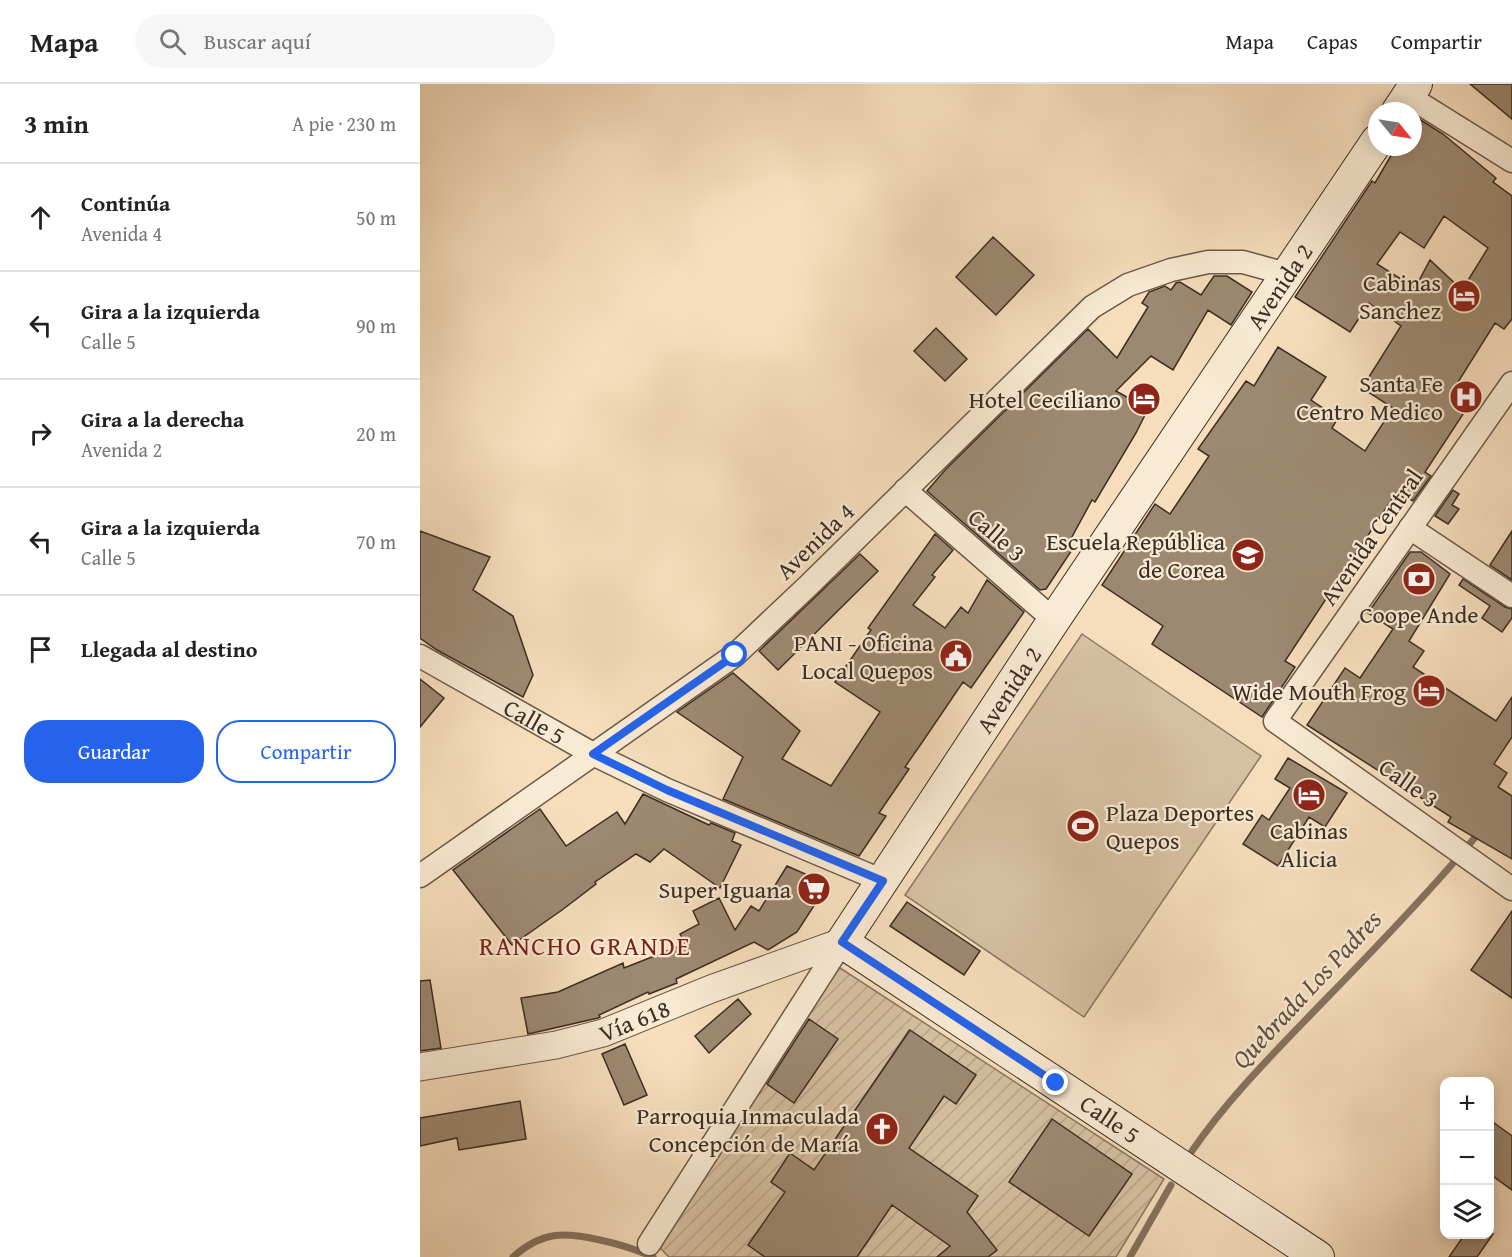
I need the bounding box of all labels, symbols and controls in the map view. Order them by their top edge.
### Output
search box [135,14,555,68]
text: Mapa [30,21,99,62]
icon: search [156,25,189,58]
text: Buscar aquí [204,25,311,57]
text: Mapa [1225,26,1274,57]
text: Capas [1307,26,1358,57]
text: Compartir [1391,26,1482,57]
north arrow [1368,102,1422,156]
text: 3 min [24,104,89,143]
text: A pie · 230 m [292,109,396,138]
text: Continúa [81,187,170,219]
icon: ahead [24,201,57,234]
text: 50 m [356,203,396,232]
text: Avenida 4 [81,219,162,248]
street label: Avenida 2 [1237,236,1321,336]
place label: Cabinas Sanchez [1359,265,1441,328]
hotel icon: Cabinas Sanchez [1446,278,1482,314]
text: Gira a la izquierda [81,295,260,327]
icon: left [24,309,57,342]
text: 90 m [356,311,396,340]
text: Calle 5 [81,327,136,356]
place label: Santa Fe Centro Medico [1296,366,1443,429]
hospital icon: Santa Fe Centro Medico [1448,379,1484,415]
hotel icon: Hotel Ceciliano [1126,381,1162,417]
place label: Hotel Ceciliano [969,382,1121,417]
text: Gira a la derecha [81,403,244,435]
icon: right [24,417,57,450]
text: 20 m [356,419,396,448]
text: Avenida 2 [81,435,162,464]
street label: Avenida Central [1311,461,1431,612]
street label: Avenida 4 [768,495,862,587]
street label: Calle 3 [961,500,1033,570]
text: Gira a la izquierda [81,511,260,543]
place label: Escuela República de Corea [1046,524,1226,587]
icon: left [24,525,57,558]
text: 70 m [356,527,396,556]
school or university icon: Escuela República de Corea [1230,537,1266,573]
text: Calle 5 [81,543,136,572]
bank icon: Coope Ande [1401,561,1437,597]
place label: Coope Ande [1359,597,1479,632]
place label: PANI - Oficina Local Quepos [794,625,934,688]
icon: arrive [24,633,57,666]
text: Llegada al destino [81,633,257,665]
public building icon: PANI - Oficina Local Quepos [938,638,974,674]
street label: Avenida 2 [967,639,1050,740]
route start [721,641,747,667]
hotel icon: Wide Mouth Frog [1411,673,1447,709]
place label: Wide Mouth Frog [1232,674,1406,709]
street label: Calle 5 [498,690,572,753]
button: Guardar [24,720,204,783]
button: Compartir [216,720,396,783]
street label: Calle 3 [1372,750,1446,816]
hotel icon: Cabinas Alicia [1291,777,1327,813]
place label: Plaza Deportes Quepos [1106,795,1254,858]
sports icon: Plaza Deportes Quepos [1065,808,1101,844]
place label: Cabinas Alicia [1270,813,1348,876]
supermarket icon: Super Iguana [796,871,832,907]
place label: Super Iguana [658,872,792,907]
water label: Quebrada Los Padres [1222,900,1391,1077]
district label: RANCHO GRANDE [479,926,691,965]
street label: Vía 618 [593,990,675,1050]
route end [1042,1069,1068,1095]
map controls [1440,1077,1494,1239]
button: + [1440,1077,1494,1131]
street label: Calle 5 [1073,1086,1147,1152]
place label: Parroquia Inmaculada Concepción de María [636,1098,860,1161]
church icon: Parroquia Inmaculada Concepción de María [864,1111,900,1147]
button: − [1440,1131,1494,1185]
button: layers [1440,1185,1494,1239]

